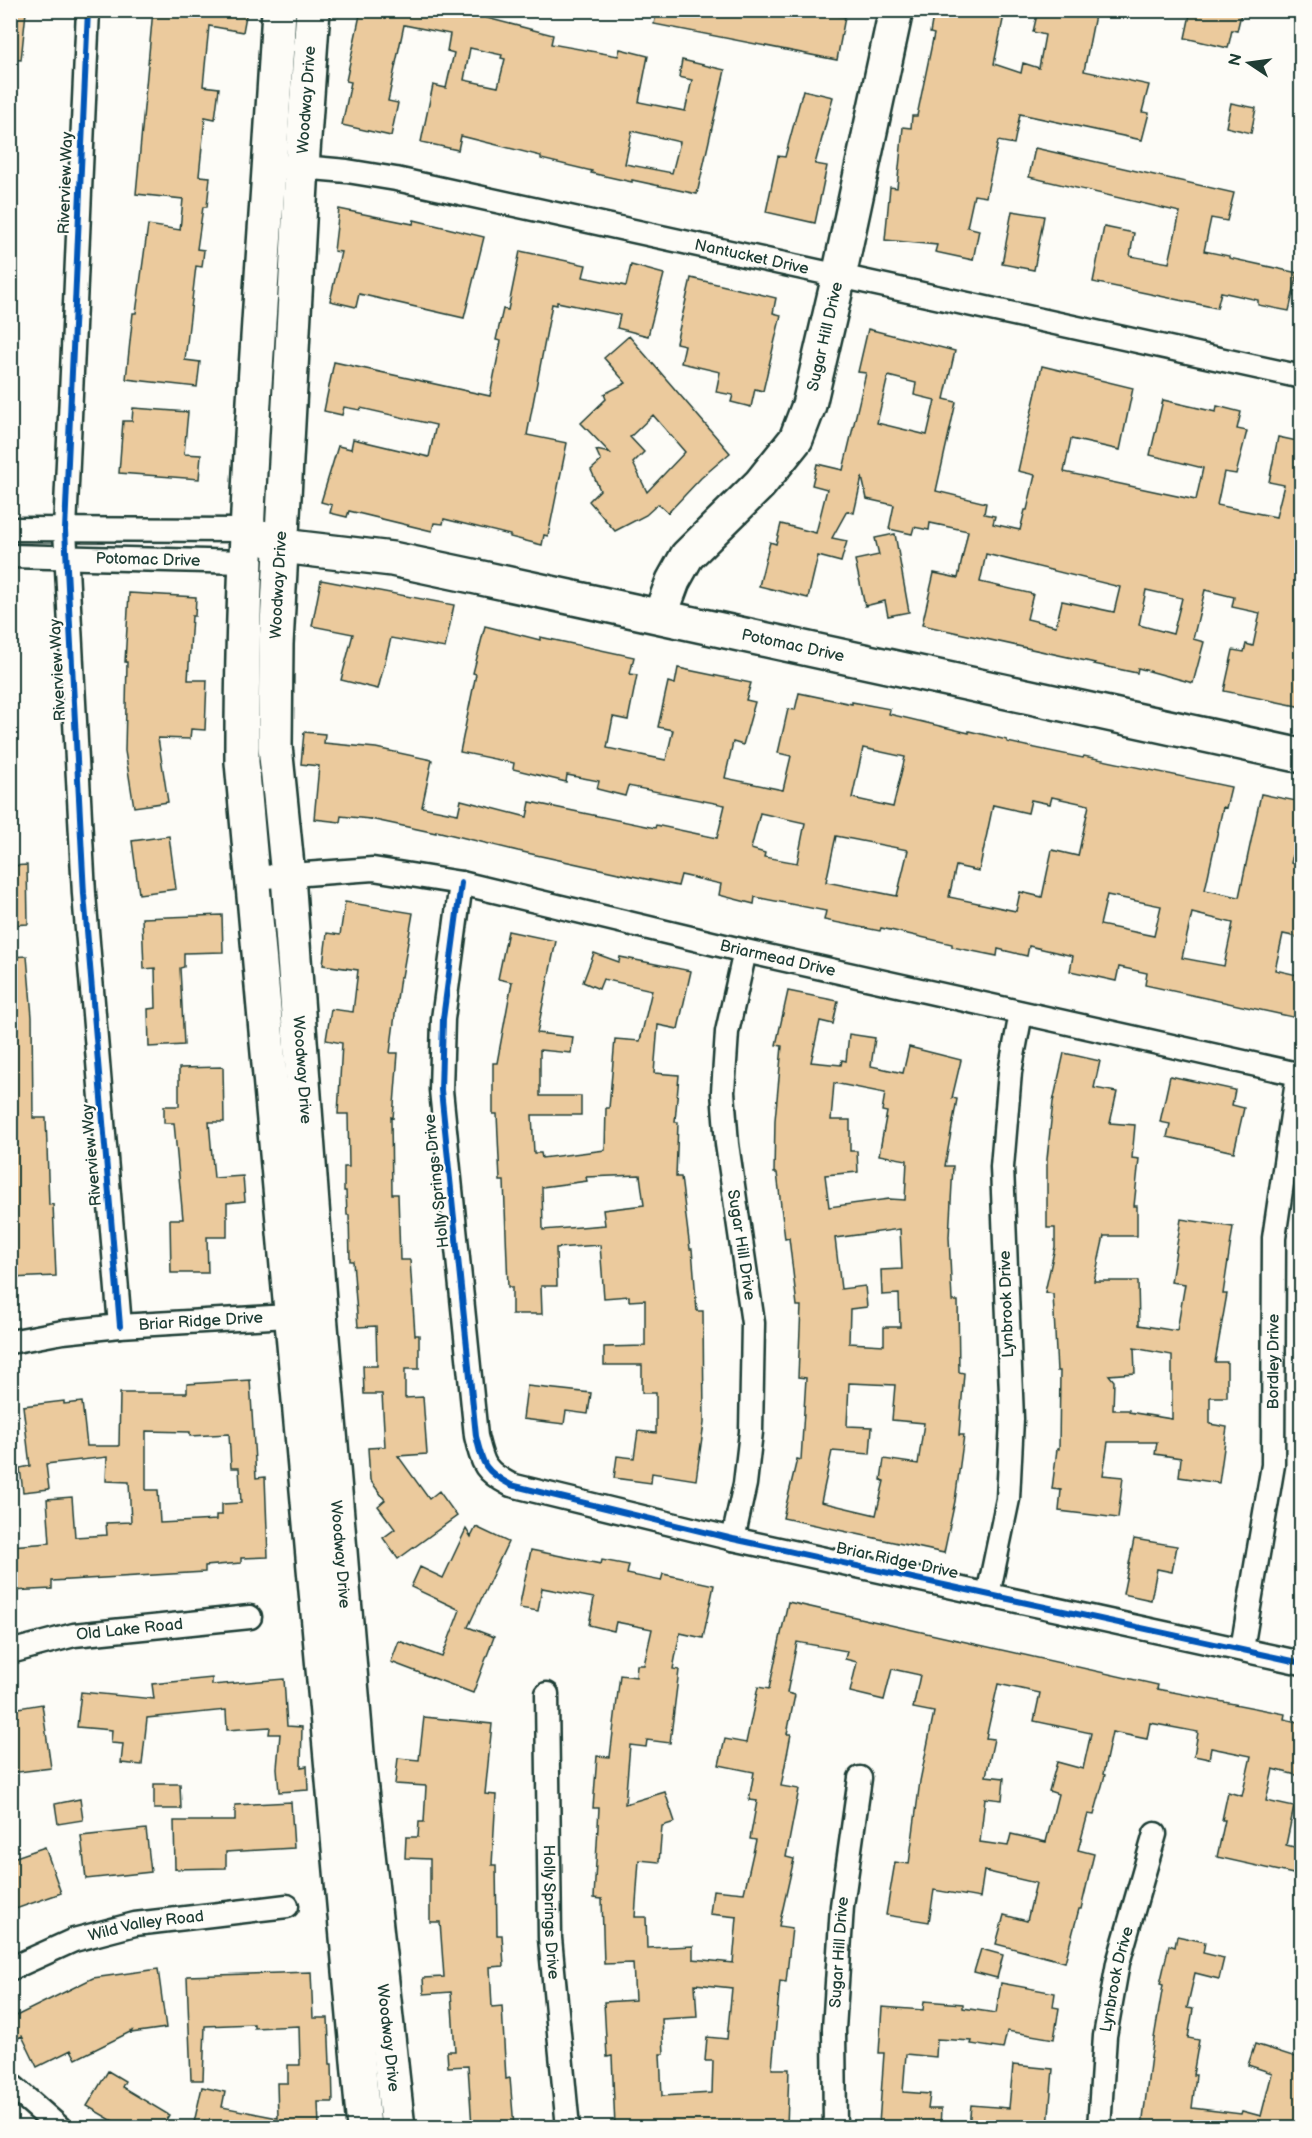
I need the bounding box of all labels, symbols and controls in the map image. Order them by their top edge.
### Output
north arrow [1219,33,1279,93]
street label: Woodway Drive [294,45,320,155]
text: N [1225,52,1246,68]
street label: Riverview Way [55,131,77,235]
street label: Nantucket Drive [693,235,811,279]
street label: Sugar Hill Drive [803,279,847,393]
street label: Woodway Drive [267,530,291,640]
street label: Potomac Drive [95,549,201,570]
street label: Riverview Way [46,617,70,722]
street label: Potomac Drive [740,625,847,666]
street label: Briarmead Drive [718,936,838,981]
street label: Woodway Drive [289,1015,316,1125]
street label: Riverview Way [78,1102,106,1207]
street label: Holly Springs Drive [420,1113,453,1249]
street label: Sugar Hill Drive [723,1188,759,1302]
street label: Lynbrook Drive [996,1250,1018,1358]
street label: Briar Ridge Drive [138,1308,264,1334]
street label: Bordley Drive [1264,1313,1283,1409]
street label: Woodway Drive [326,1499,354,1609]
street label: Briar Ridge Drive [834,1539,960,1583]
street label: Old Lake Road [75,1614,184,1644]
street label: Holly Springs Drive [539,1844,563,1981]
street label: Sugar Hill Drive [826,1895,853,2008]
street label: Wild Valley Road [86,1906,205,1945]
street label: Lynbrook Drive [1096,1924,1138,2034]
street label: Woodway Drive [373,1983,404,2093]

